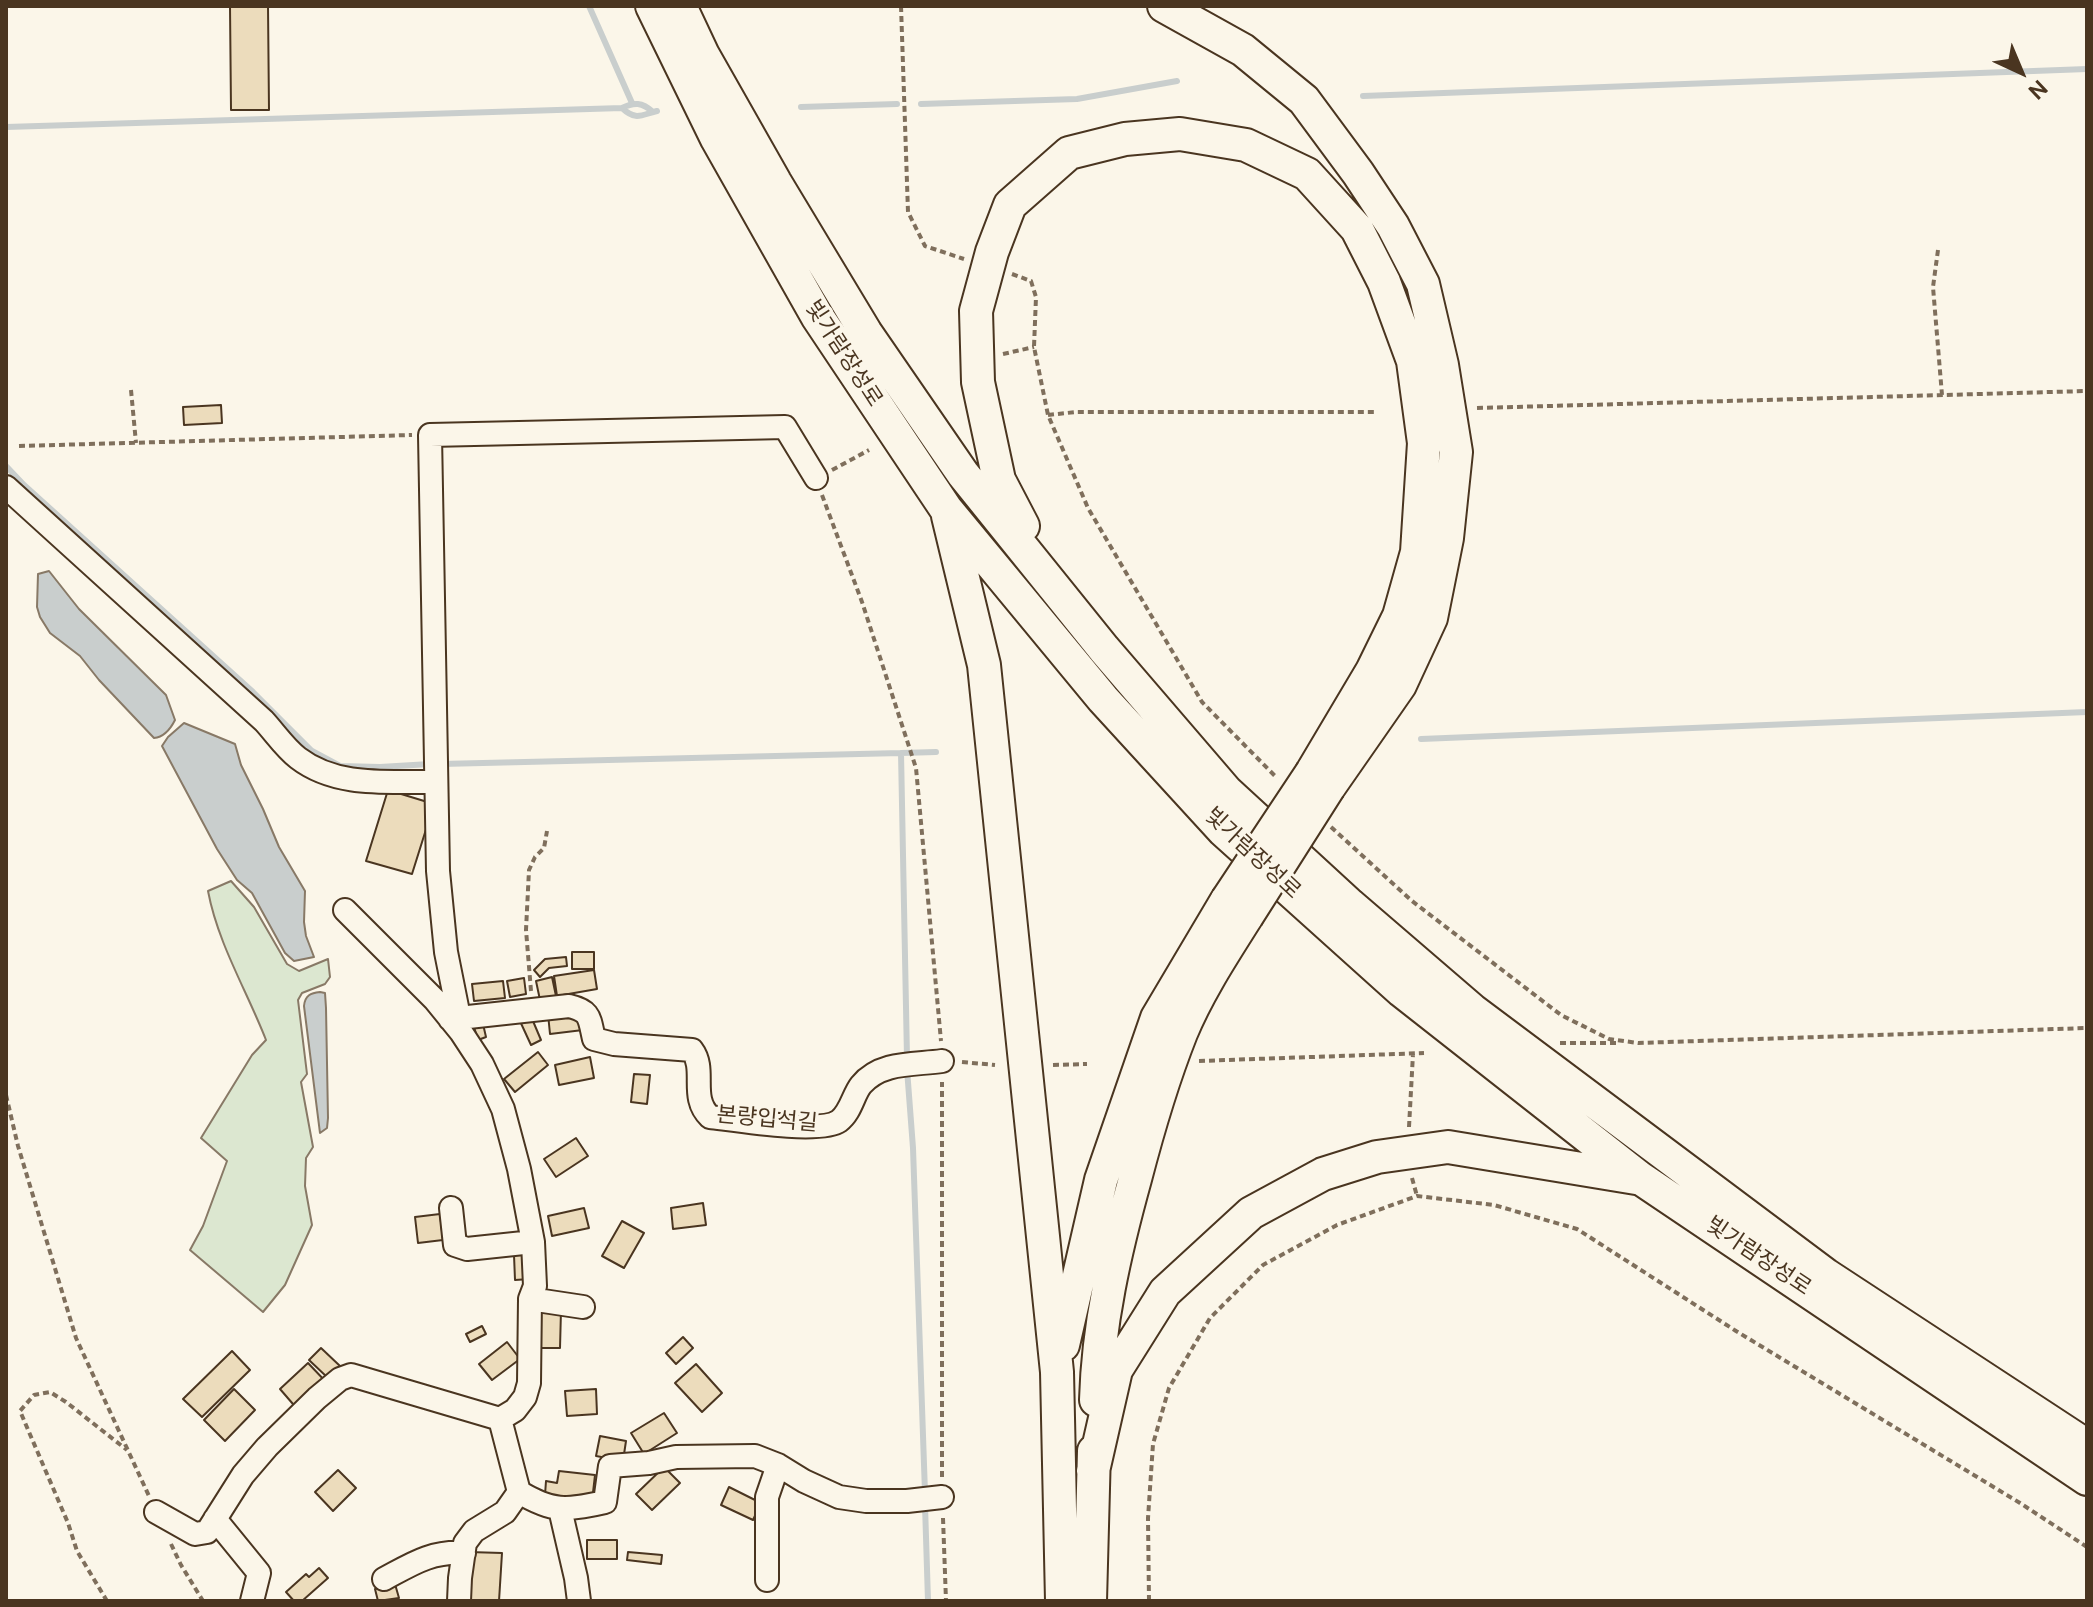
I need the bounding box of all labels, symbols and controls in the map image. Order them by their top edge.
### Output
north arrow [1981,32,2061,112]
text: N [2022,74,2054,106]
street label: 빛가람장성로 [799,296,887,412]
street label: 빛가람장성로 [1199,803,1305,905]
street label: 본량입석길 [715,1102,819,1138]
street label: 빛가람장성로 [1700,1212,1816,1302]

